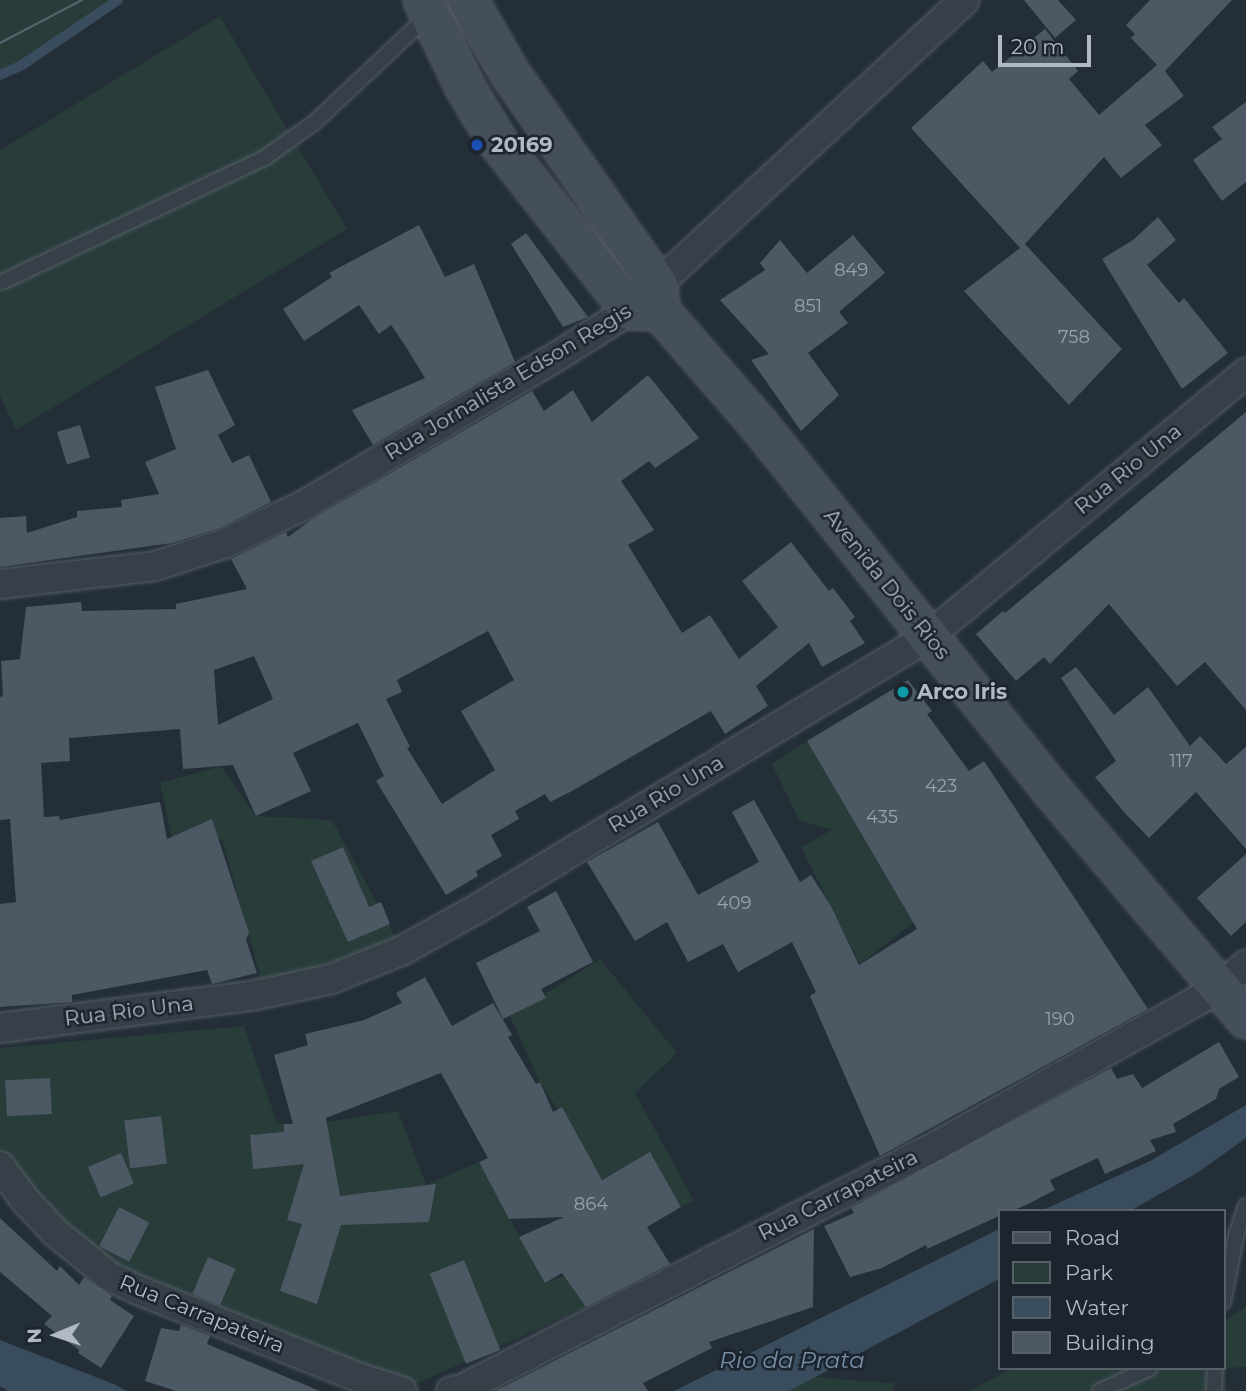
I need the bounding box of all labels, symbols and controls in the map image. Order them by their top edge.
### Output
scale bar [1001,21,1094,65]
text: 20 m [1011,34,1065,59]
place label: 20169 [491,132,553,158]
marker: 20169 [469,137,485,153]
house number: 849 [834,259,868,281]
house number: 851 [794,295,822,317]
street label: Rua Jornalista Edson Regis [380,298,636,466]
house number: 758 [1058,326,1090,348]
street label: Rua Rio Una [1070,418,1186,520]
street label: Avenida Dois Rios [819,504,955,664]
place label: Arco Iris [917,679,1007,705]
marker: Arco Iris [895,684,911,700]
street label: Rua Rio Una [604,750,728,838]
house number: 117 [1169,750,1193,772]
house number: 423 [925,775,957,797]
house number: 435 [866,806,898,828]
house number: 409 [717,892,751,914]
street label: Rua Rio Una [63,991,195,1031]
house number: 190 [1045,1008,1075,1030]
street label: Rua Carrapateira [754,1144,922,1246]
house number: 864 [574,1193,608,1215]
legend [998,1209,1225,1370]
text: Road [1065,1225,1120,1250]
text: Park [1065,1260,1113,1285]
street label: Rua Carrapateira [116,1269,288,1359]
text: Water [1065,1295,1129,1320]
north arrow [21,1300,91,1370]
text: N [23,1328,46,1344]
text: Building [1065,1330,1155,1355]
water label: Rio da Prata [719,1346,865,1374]

